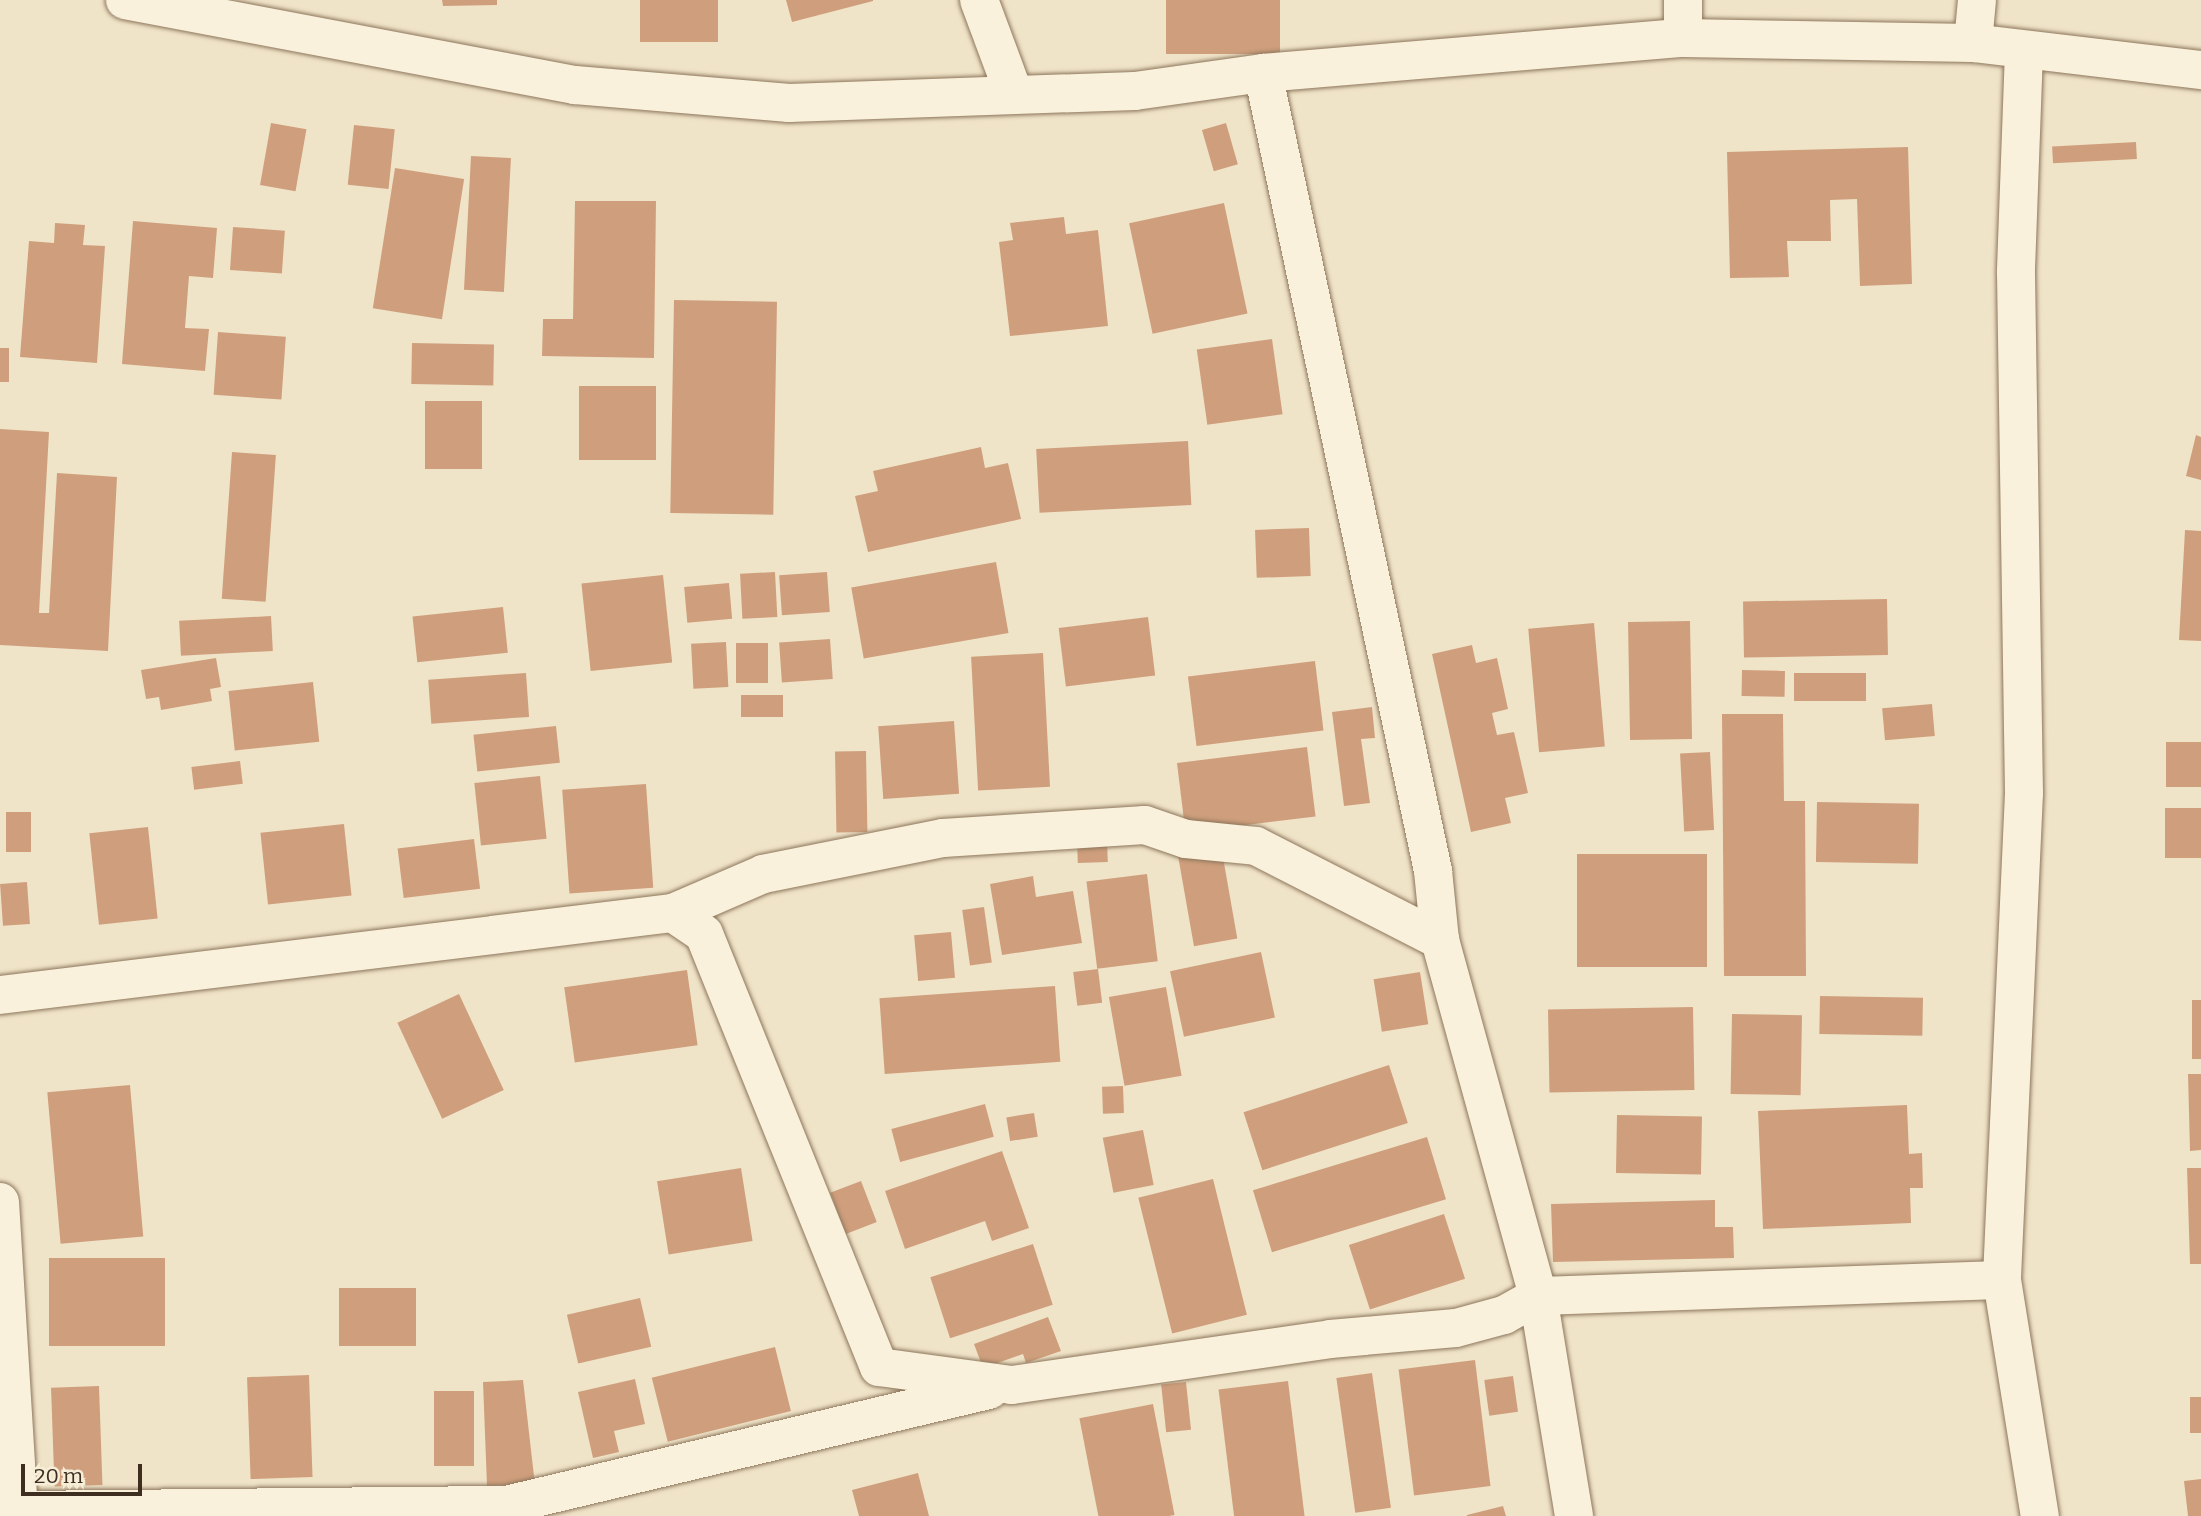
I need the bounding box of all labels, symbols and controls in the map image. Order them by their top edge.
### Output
scale bar [24,1450,145,1494]
text: 20 m [34,1463,83,1489]

